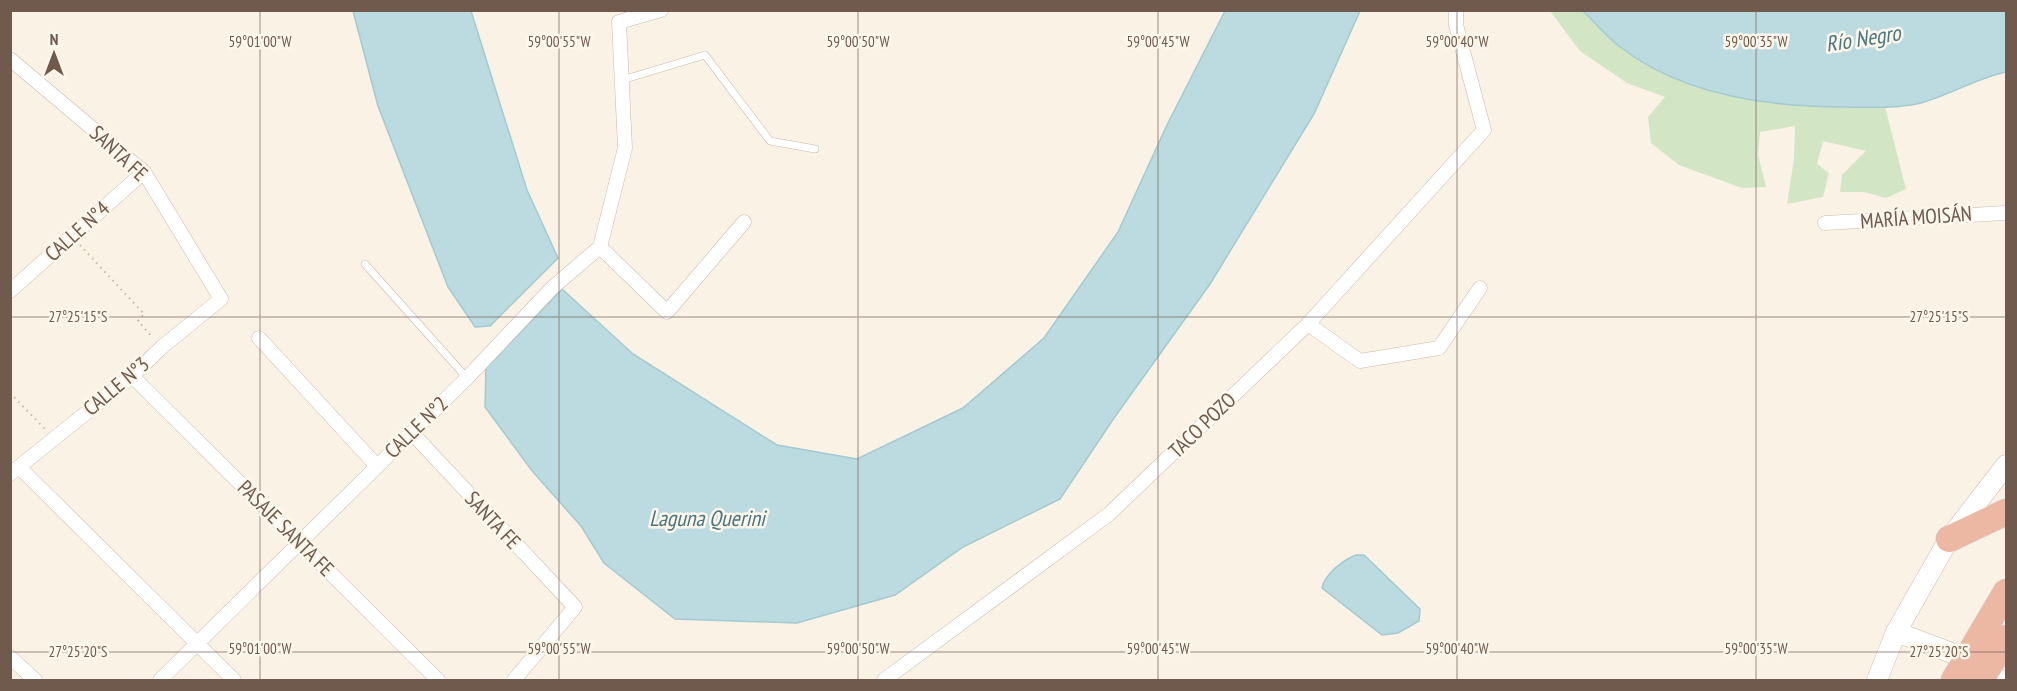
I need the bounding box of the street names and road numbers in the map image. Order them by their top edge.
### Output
street label: SANTA FE [84,119,154,187]
street label: CALLE N°4 [39,195,115,267]
street label: MARÍA MOISÁN [1859,200,1973,234]
street label: CALLE N°3 [78,351,154,421]
street label: TACO POZO [1163,386,1241,464]
street label: CALLE N°2 [379,390,453,464]
street label: PASAJE SANTA FE [232,474,340,582]
street label: SANTA FE [459,485,527,555]

